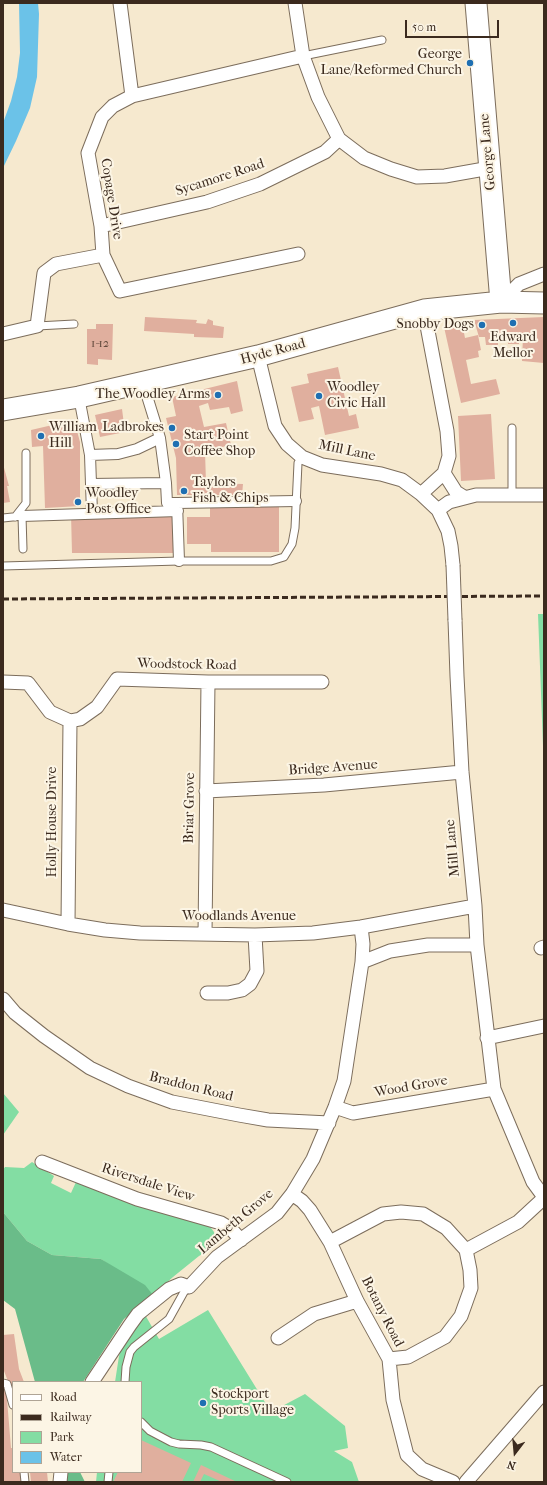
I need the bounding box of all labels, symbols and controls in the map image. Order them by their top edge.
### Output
scale bar [407,12,501,38]
text: 50 m [412,20,436,34]
place label: George Lane/Reformed Church [320,47,462,80]
marker: George Lane/Reformed Church [465,58,475,68]
street label: George Lane [476,113,500,191]
street label: Sycamore Road [173,156,267,200]
street label: Copage Drive [96,157,126,241]
place label: Snobby Dogs [397,317,474,333]
marker: Edward Mellor [508,318,518,328]
marker: Snobby Dogs [477,320,487,330]
place label: Edward Mellor [490,330,536,362]
street label: Hyde Road [239,335,307,369]
house number: 1-12 [91,337,109,351]
place label: Woodley Civic Hall [327,380,386,412]
place label: The Woodley Arms [95,387,210,403]
marker: The Woodley Arms [213,390,223,400]
marker: Woodley Civic Hall [314,391,324,401]
place label: William Hill [49,420,97,452]
place label: Ladbrokes [102,420,164,436]
marker: Ladbrokes [167,423,177,433]
place label: Start Point Coffee Shop [184,428,255,460]
marker: William Hill [36,431,46,441]
street label: Mill Lane [317,437,377,465]
marker: Start Point Coffee Shop [171,439,181,449]
place label: Taylors Fish & Chips [192,475,268,508]
place label: Woodley Post Office [86,486,151,518]
marker: Taylors Fish & Chips [179,486,189,496]
marker: Woodley Post Office [73,497,83,507]
street label: Woodstock Road [137,656,237,674]
street label: Bridge Avenue [288,757,378,779]
street label: Holly House Drive [45,767,61,877]
street label: Briar Grove [181,772,199,844]
street label: Mill Lane [442,819,464,877]
street label: Woodlands Avenue [182,909,296,925]
street label: Braddon Road [147,1068,235,1106]
street label: Wood Grove [373,1072,449,1102]
street label: Riversdale View [99,1160,197,1206]
street label: Lambeth Grove [195,1186,277,1258]
street label: Botany Road [357,1274,407,1350]
legend [12,1381,142,1473]
place label: Stockport Sports Village [211,1387,294,1420]
text: Road [50,1390,77,1404]
marker: Stockport Sports Village [198,1398,208,1408]
text: Railway [50,1410,92,1424]
text: Park [50,1430,74,1444]
north arrow [495,1433,535,1473]
text: Water [50,1450,82,1464]
text: N [506,1458,517,1472]

